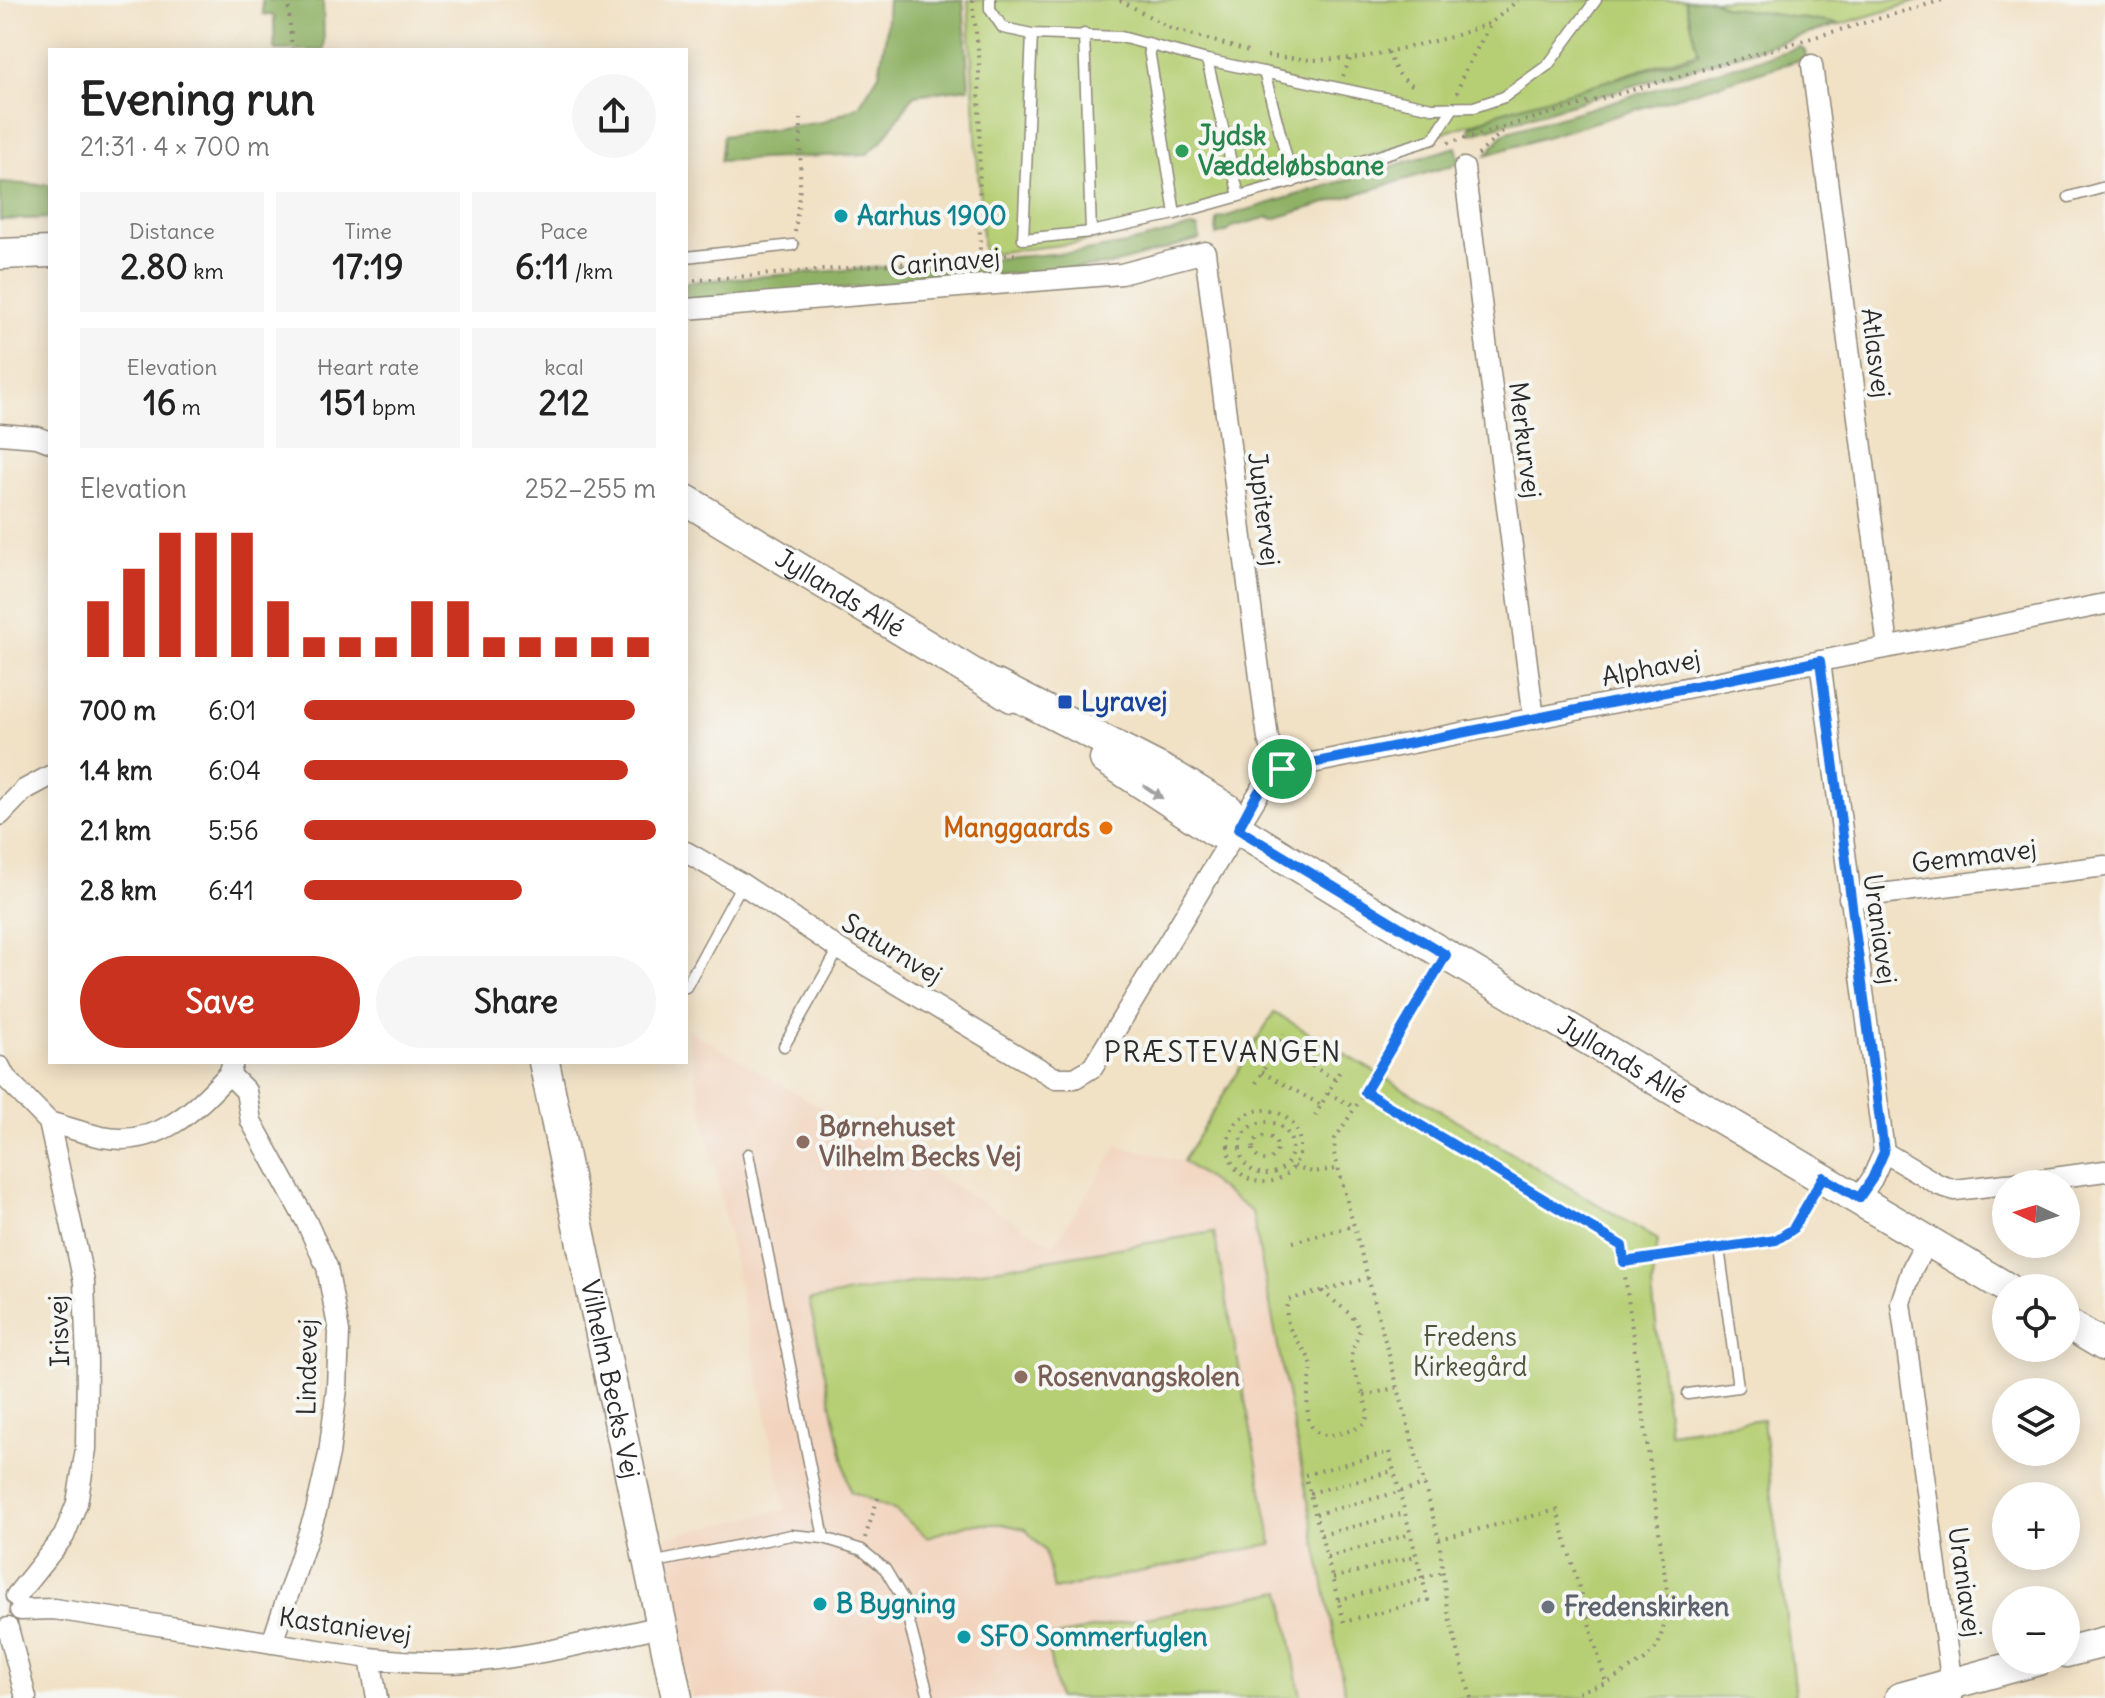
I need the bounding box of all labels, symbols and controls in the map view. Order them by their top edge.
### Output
text: Evening run [80,72,315,127]
button: share [572,74,656,158]
place label: Jydsk Væddeløbsbane [1198,119,1384,182]
text: 21:31 · 4 × 700 m [80,130,270,163]
marker: Jydsk Væddeløbsbane [1173,142,1191,160]
place label: Aarhus 1900 [857,199,1007,232]
marker: Aarhus 1900 [832,207,850,225]
text: Distance [129,217,215,245]
text: Time [344,217,392,245]
text: Pace [540,217,588,245]
street label: Carinavej [888,240,1001,283]
text: 2.80 [120,245,188,288]
text: 17:19 [333,245,403,288]
text: 6:11 [515,245,569,288]
text: km [188,257,224,285]
text: /km [569,257,613,285]
street label: Atlasvej [1855,306,1898,400]
text: Elevation [127,353,217,381]
text: Heart rate [317,353,419,381]
text: kcal [544,353,584,381]
street label: Merkurvej [1502,380,1549,500]
text: 16 [143,381,176,424]
text: 151 [320,381,367,424]
text: 212 [539,381,589,424]
text: m [176,393,201,421]
text: bpm [367,393,416,421]
street label: Jupitervej [1241,450,1288,568]
text: Elevation [80,472,187,505]
text: 252–255 m [525,472,656,505]
street label: Jyllands Allé [770,541,911,644]
street label: Alphavej [1599,642,1703,693]
place label: Lyravej [1081,685,1167,718]
marker: Lyravej [1056,693,1074,711]
text: 700 m [80,694,156,727]
text: 6:01 [208,694,256,727]
pin [1248,735,1316,803]
icon: arrive [1260,747,1304,791]
text: 1.4 km [80,754,153,787]
text: 6:04 [208,754,261,787]
one-way arrow [1143,784,1164,799]
place label: Manggaards [943,811,1090,844]
text: 2.1 km [80,814,151,847]
text: 5:56 [208,814,259,847]
marker: Manggaards [1097,819,1115,837]
street label: Gemmavej [1910,831,2038,880]
street label: Uraniavej [1856,872,1905,986]
text: 2.8 km [80,874,157,907]
text: 6:41 [208,874,254,907]
street label: Saturnvej [836,906,948,991]
button: Save [80,956,360,1048]
button: Share [376,956,656,1048]
street label: Jyllands Allé [1552,1008,1694,1111]
district label: PRÆSTEVANGEN [1104,1034,1342,1070]
place label: Børnehuset Vilhelm Becks Vej [819,1110,1021,1173]
marker: Børnehuset Vilhelm Becks Vej [794,1133,812,1151]
north arrow [1992,1170,2080,1258]
map controls [1992,1170,2080,1674]
button: locate [1992,1274,2080,1362]
street label: Vilhelm Becks Vej [574,1277,648,1482]
street label: Irisvej [41,1295,76,1367]
street label: Lindevej [289,1318,324,1416]
park label: Fredens Kirkegård [1413,1320,1527,1383]
place label: Rosenvangskolen [1037,1360,1240,1393]
marker: Rosenvangskolen [1012,1368,1030,1386]
button: layers [1992,1378,2080,1466]
button: + [1992,1482,2080,1570]
street label: Uraniavej [1941,1525,1990,1639]
button: − [1992,1586,2080,1674]
place label: B Bygning [836,1587,956,1620]
place label: Fredenskirken [1564,1590,1729,1623]
marker: B Bygning [811,1595,829,1613]
marker: Fredenskirken [1539,1598,1557,1616]
street label: Kastanievej [277,1600,413,1651]
place label: SFO Sommerfuglen [980,1620,1208,1653]
marker: SFO Sommerfuglen [955,1628,973,1646]

